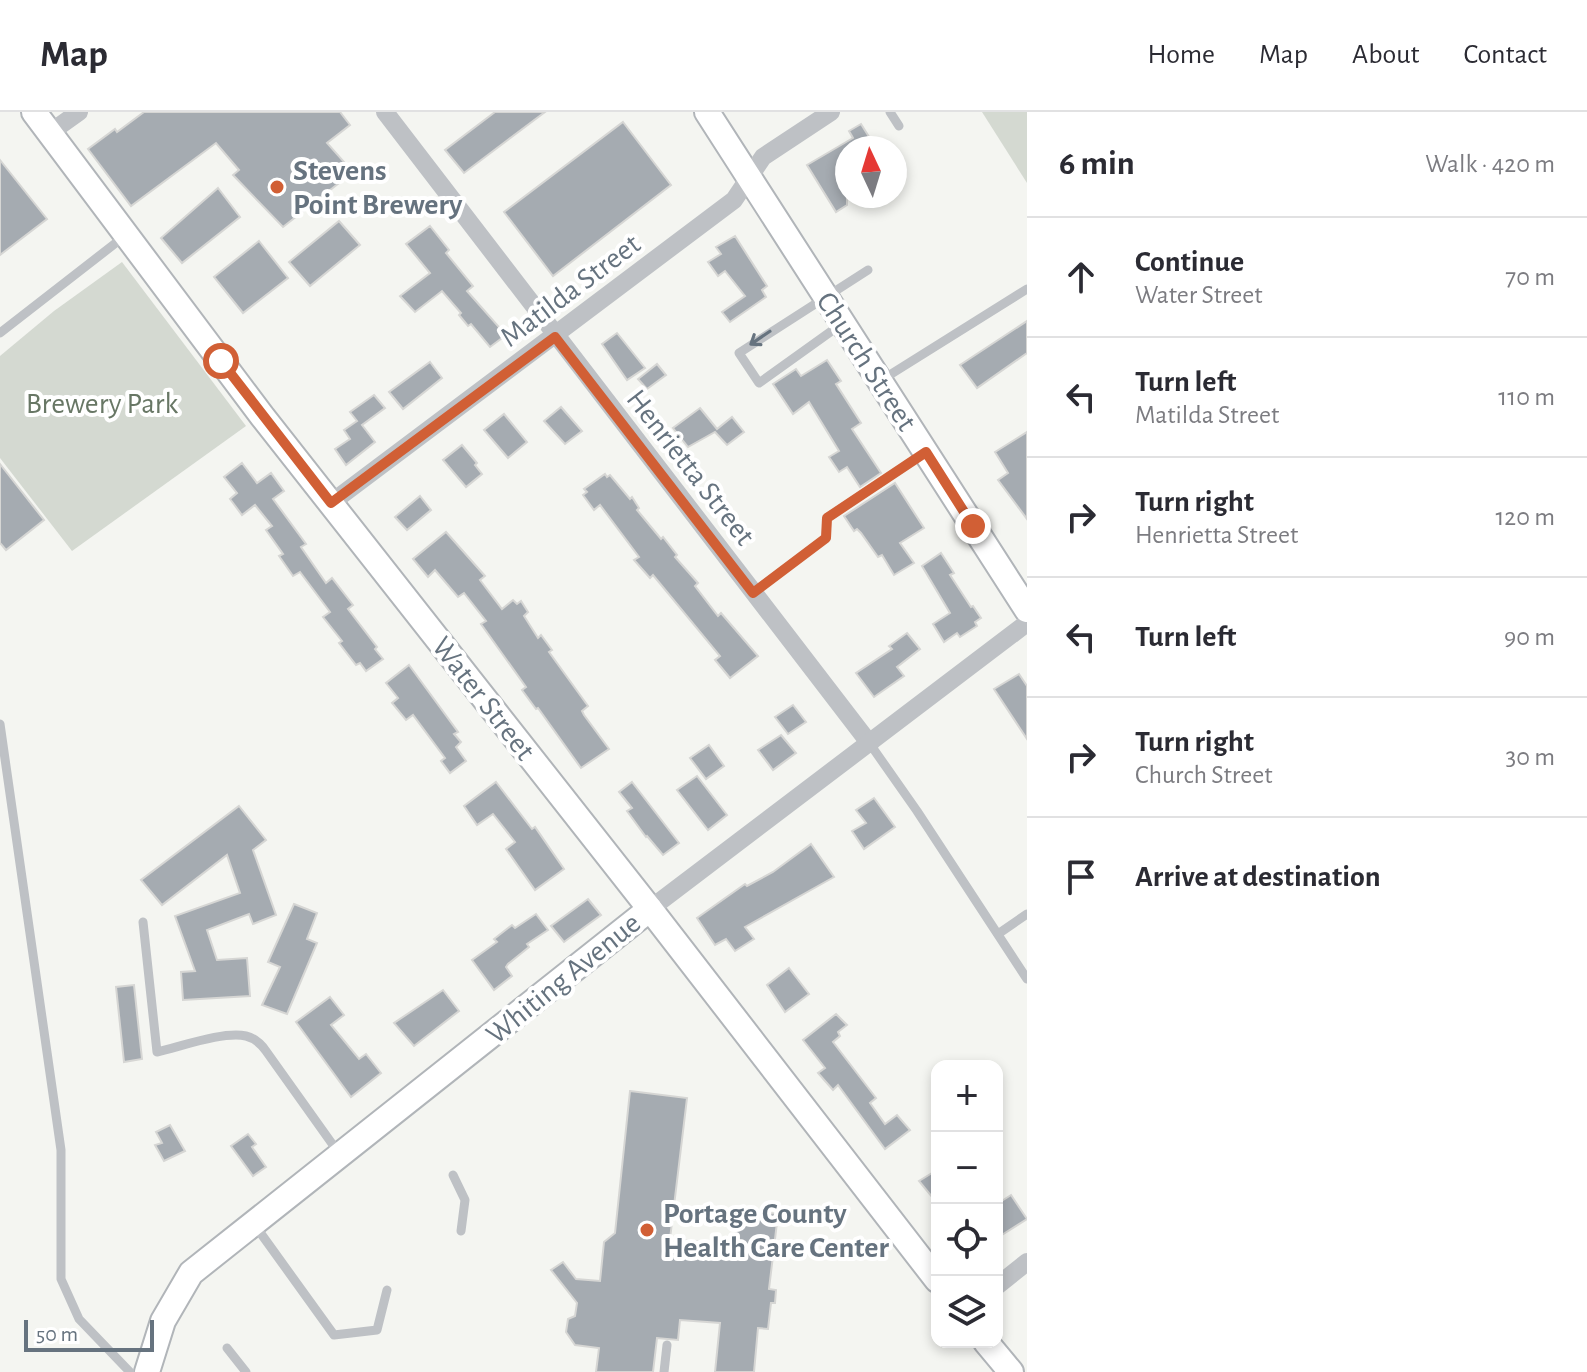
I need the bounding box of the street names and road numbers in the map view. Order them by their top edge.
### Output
street label: Matilda Street [495,228,646,353]
street label: Church Street [810,287,922,437]
street label: Henrietta Street [620,384,760,551]
street label: Water Street [426,631,541,766]
street label: Whiting Avenue [481,908,646,1050]

